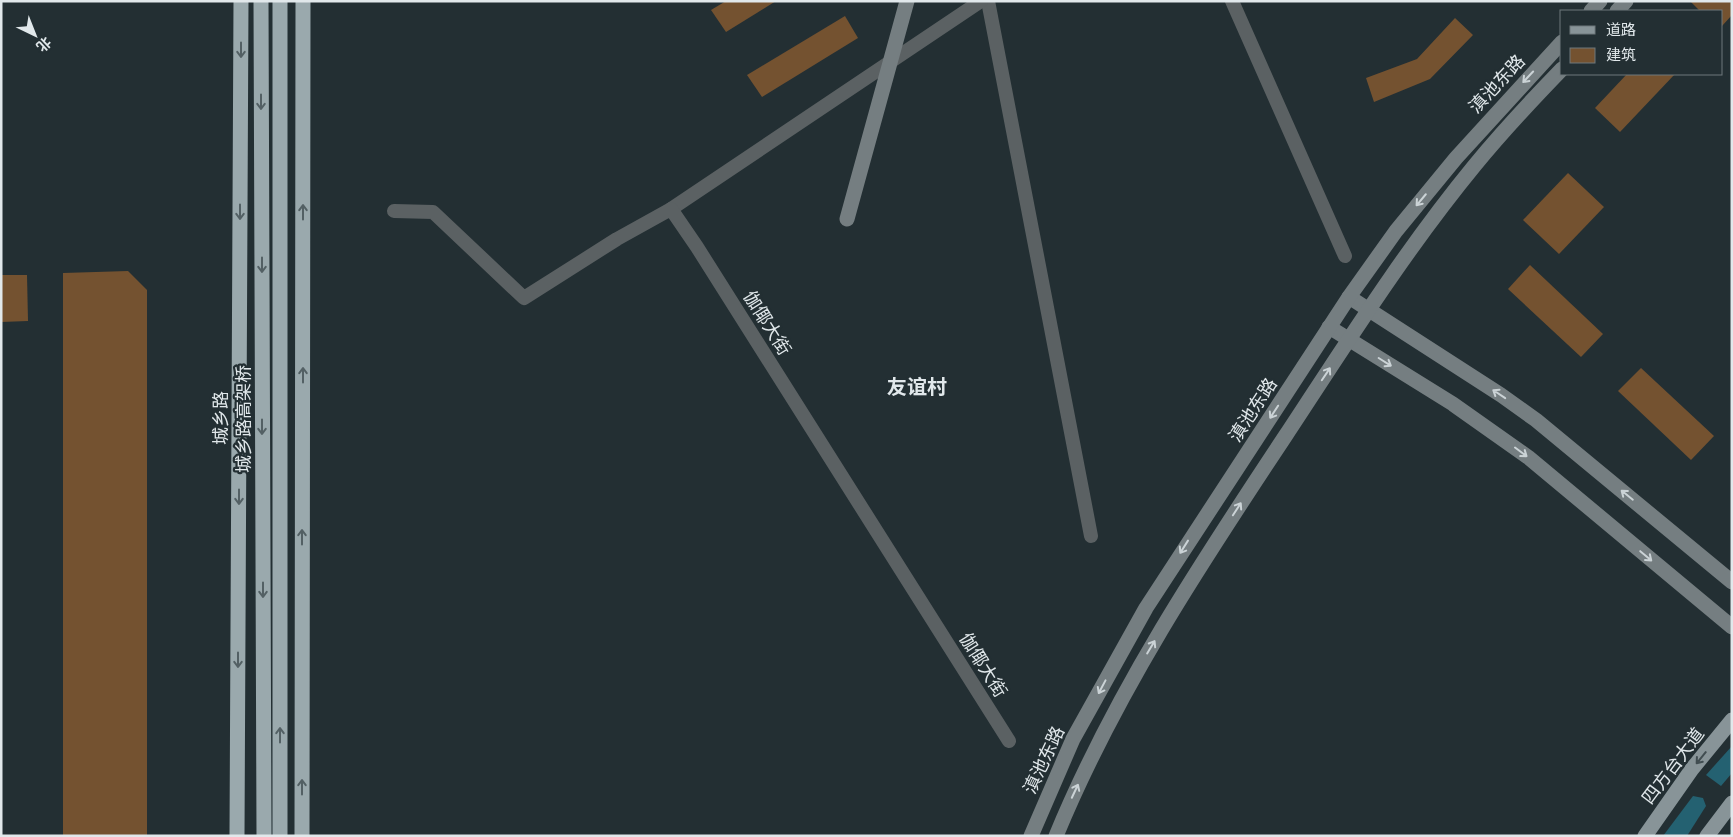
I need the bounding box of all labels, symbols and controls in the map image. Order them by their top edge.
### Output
north arrow [10,10,60,60]
legend [1560,10,1723,75]
text: 道路 [1606,21,1636,39]
text: 北 [33,33,54,55]
one-way arrow [236,42,246,58]
text: 建筑 [1606,46,1636,64]
street label: 滇池东路 [1464,50,1530,118]
one-way arrow [1522,71,1534,84]
one-way arrow [256,94,266,110]
one-way arrow [1416,193,1427,206]
one-way arrow [235,204,245,220]
one-way arrow [298,204,308,220]
one-way arrow [257,256,267,273]
street label: 伽倻大街 [739,287,795,359]
one-way arrow [1378,358,1392,368]
street label: 城乡路高架桥 [233,365,255,473]
one-way arrow [298,367,308,383]
one-way arrow [1321,367,1331,381]
street label: 滇池东路 [1224,374,1282,446]
district label: 友谊村 [887,375,947,399]
one-way arrow [1493,389,1507,399]
street label: 城乡路 [210,391,232,445]
one-way arrow [1269,404,1279,418]
one-way arrow [257,419,267,435]
one-way arrow [1514,447,1527,458]
one-way arrow [234,489,244,505]
one-way arrow [1620,489,1633,501]
one-way arrow [1232,503,1242,517]
one-way arrow [297,529,307,546]
one-way arrow [1179,540,1189,554]
one-way arrow [1639,550,1652,562]
one-way arrow [258,582,268,598]
street label: 伽倻大街 [955,629,1011,701]
one-way arrow [1146,641,1156,655]
one-way arrow [233,652,243,668]
one-way arrow [1096,679,1106,694]
street label: 滇池东路 [1019,723,1069,797]
street label: 四方台大道 [1637,723,1709,809]
one-way arrow [275,727,285,743]
one-way arrow [1696,751,1707,764]
one-way arrow [297,779,307,796]
one-way arrow [1071,784,1081,799]

